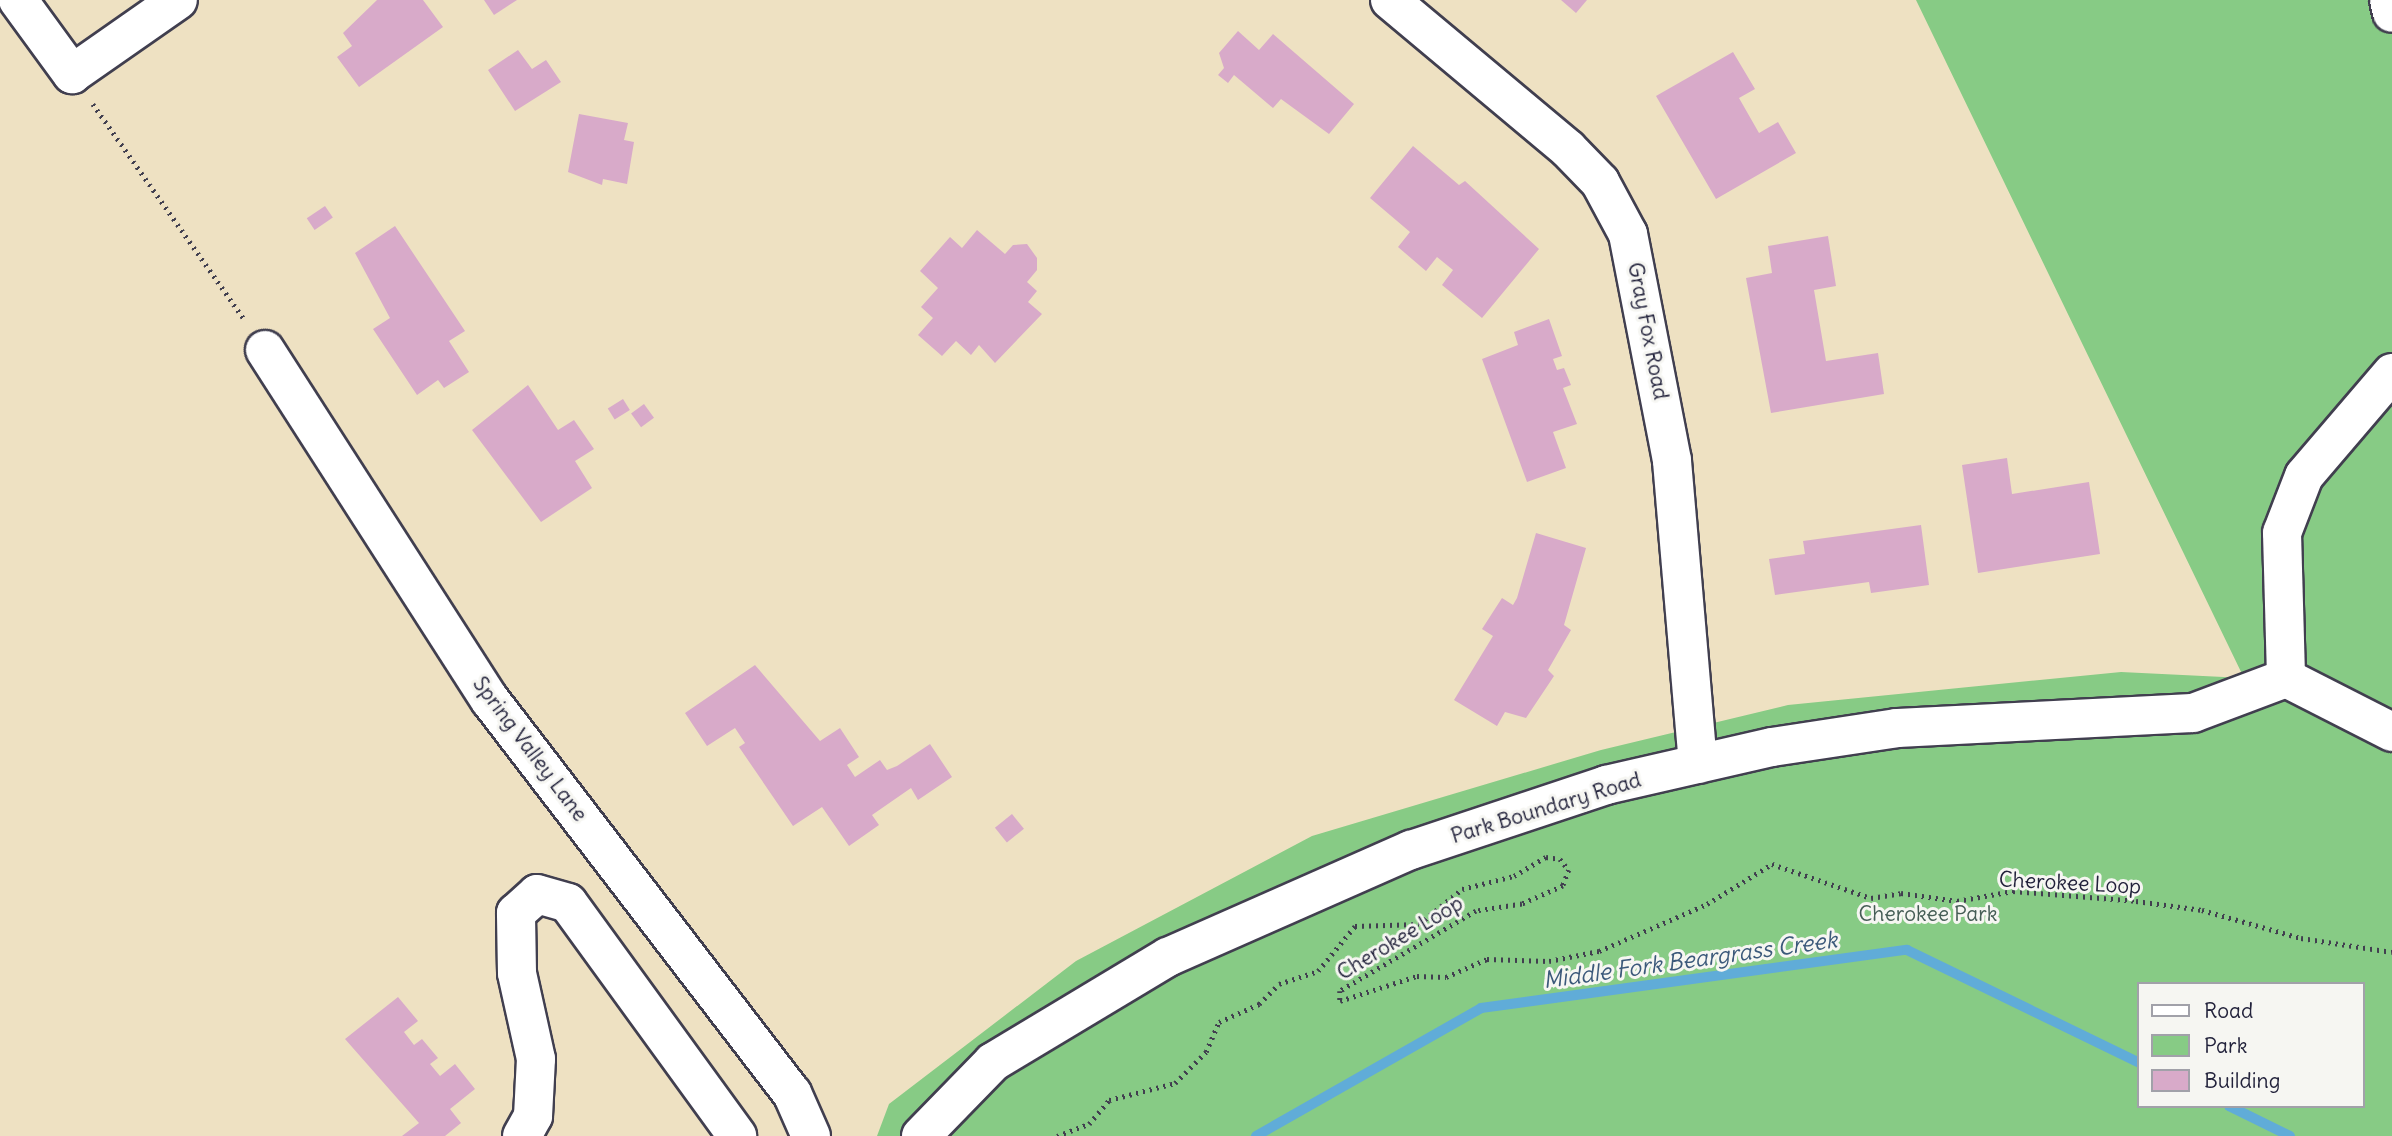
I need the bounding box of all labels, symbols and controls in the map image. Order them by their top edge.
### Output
street label: Gray Fox Road [1622,260,1674,402]
street label: Spring Valley Lane [467,672,593,826]
street label: Park Boundary Road [1448,767,1644,849]
street label: Cherokee Loop [1998,867,2142,899]
street label: Cherokee Loop [1332,891,1468,985]
park label: Cherokee Park [1859,901,1997,927]
water label: Middle Fork Beargrass Creek [1541,926,1839,994]
legend [2136,982,2364,1108]
text: Road [2204,997,2253,1024]
text: Park [2204,1032,2247,1059]
text: Building [2204,1067,2280,1094]

